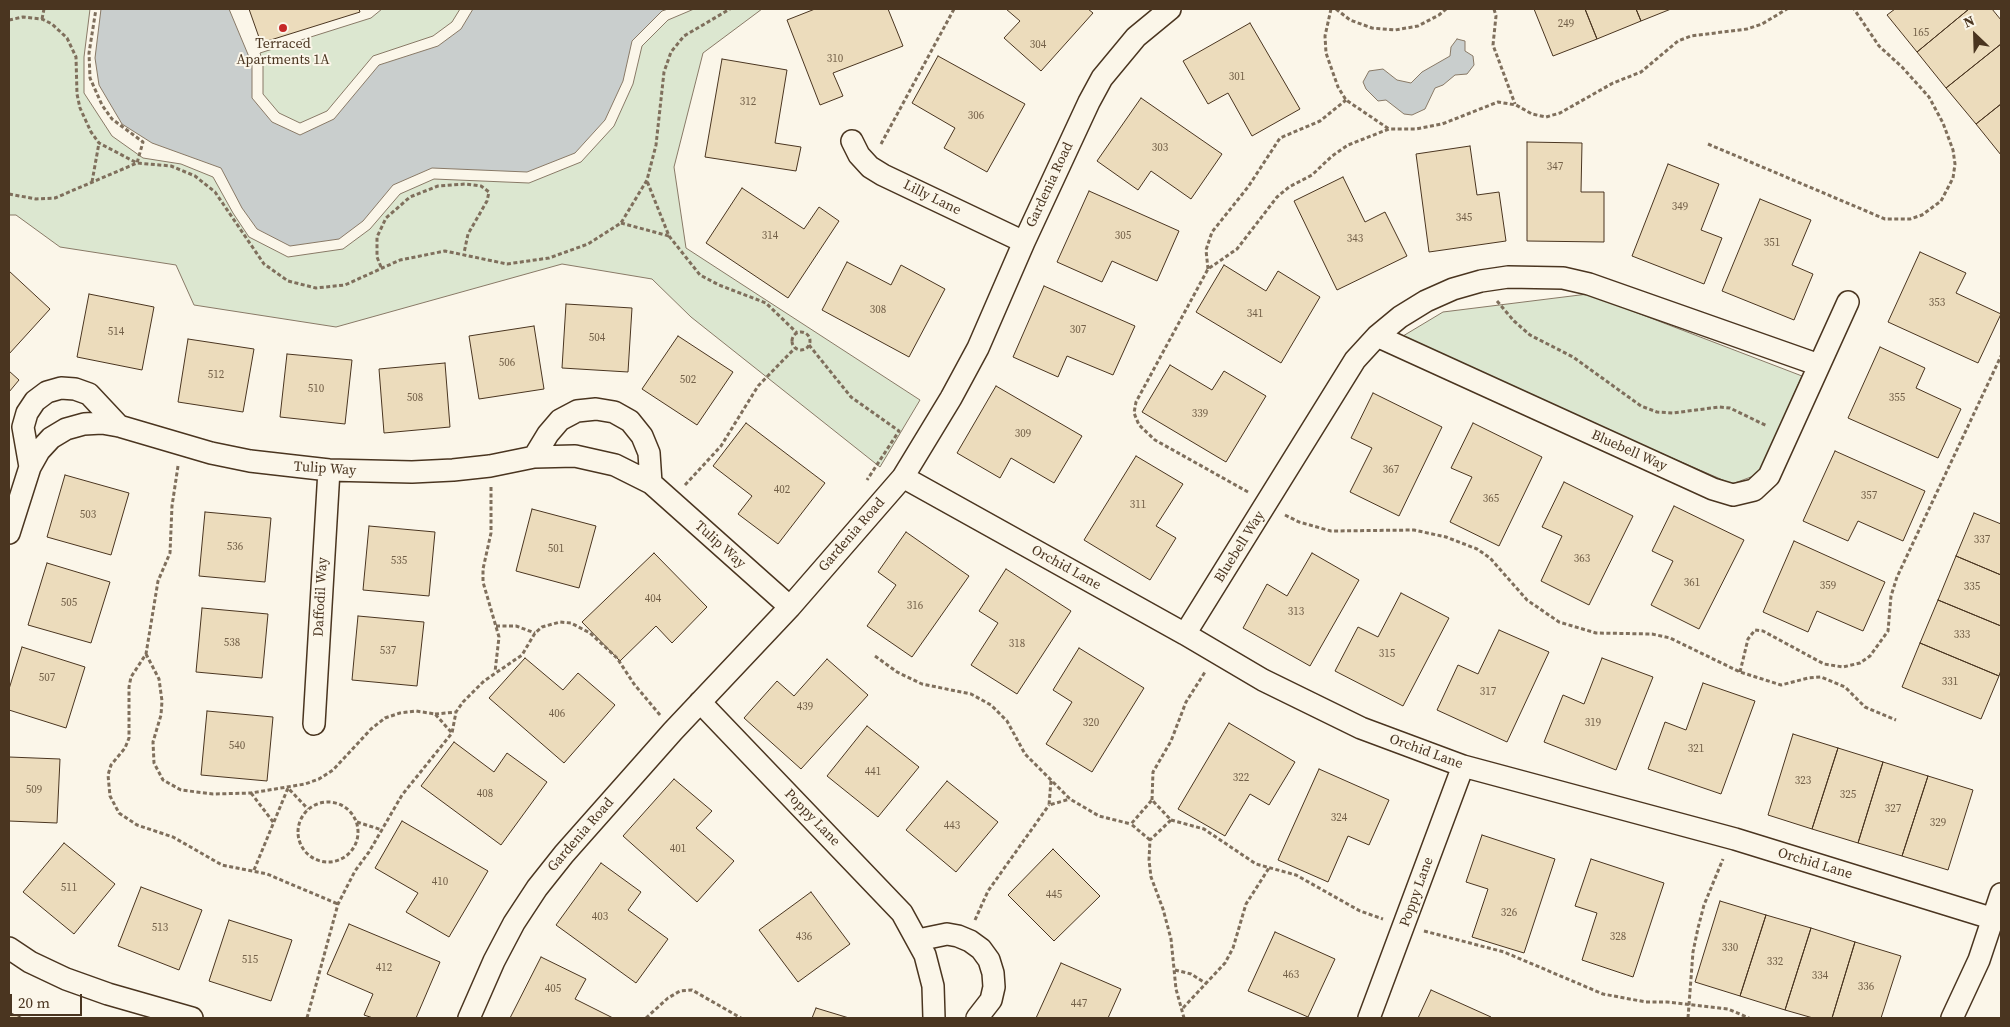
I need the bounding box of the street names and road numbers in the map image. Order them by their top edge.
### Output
street label: Gardenia Road [1023,140,1077,230]
street label: Lilly Lane [900,177,964,219]
street label: Bluebell Way [1589,427,1669,475]
street label: Tulip Way [293,458,357,480]
street label: Gardenia Road [815,495,889,575]
street label: Bluebell Way [1211,508,1269,586]
street label: Tulip Way [691,518,749,572]
street label: Orchid Lane [1028,542,1104,594]
street label: Daffodil Way [311,557,331,637]
street label: Orchid Lane [1387,731,1465,773]
street label: Poppy Lane [781,786,843,850]
street label: Gardenia Road [544,795,618,875]
street label: Orchid Lane [1776,845,1854,883]
street label: Poppy Lane [1397,855,1437,929]

